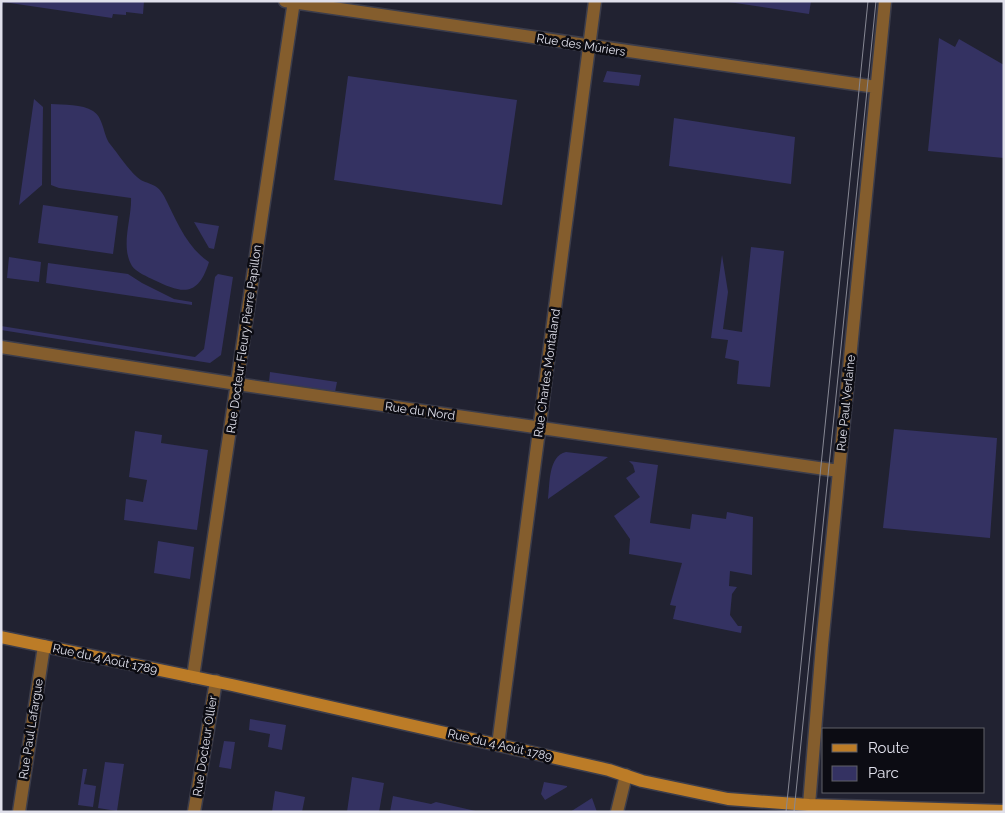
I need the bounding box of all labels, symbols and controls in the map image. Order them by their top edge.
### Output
street label: Rue des Mûriers [536,31,627,59]
street label: Rue Docteur Fleury Pierre Papillon [224,244,264,434]
street label: Rue Charles Montaland [531,308,563,438]
street label: Rue Paul Verlaine [834,354,858,452]
street label: Rue du Nord [384,399,456,423]
street label: Rue du 4 Août 1789 [51,641,159,677]
street label: Rue Paul Lafargue [16,678,46,780]
street label: Rue Docteur Ollier [190,694,220,797]
street label: Rue du 4 Août 1789 [446,726,554,764]
legend [822,728,985,793]
text: Route [868,739,909,757]
text: Parc [868,764,899,782]

